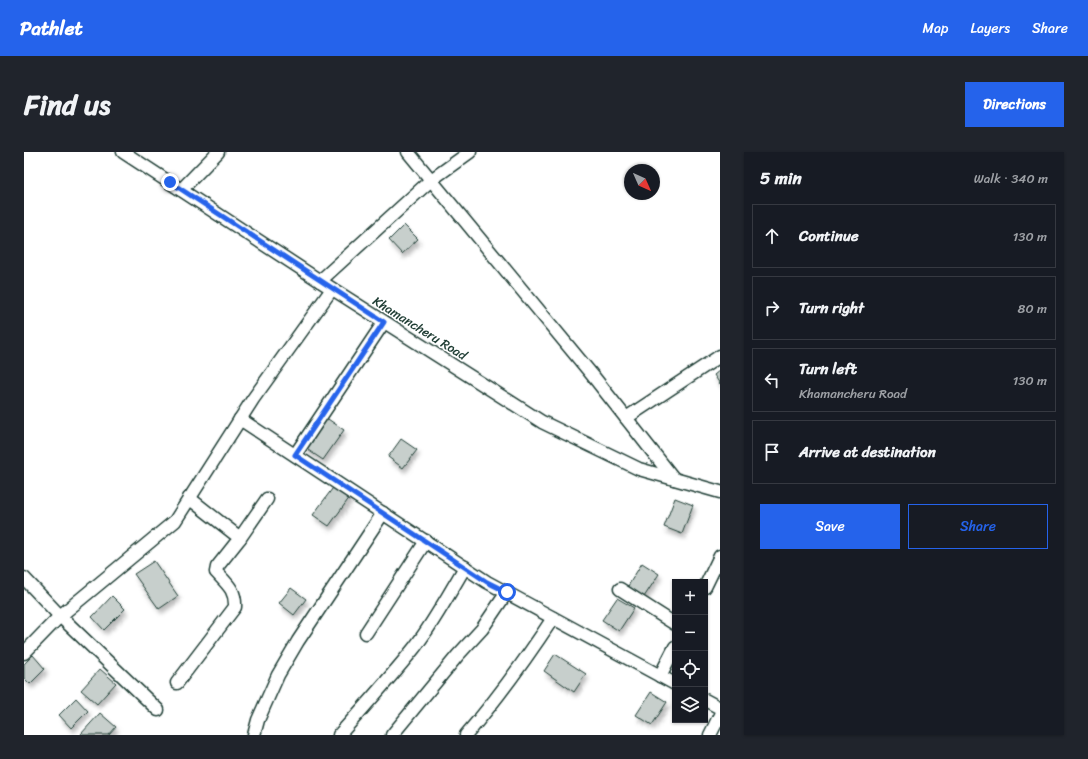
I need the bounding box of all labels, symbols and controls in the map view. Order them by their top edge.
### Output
text: Pathlet [20,12,83,45]
text: Map [923,16,948,41]
text: Layers [970,16,1010,41]
text: Share [1032,16,1068,41]
text: Find us [24,80,111,129]
button: Directions [965,82,1064,127]
text: 5 min [760,163,802,193]
north arrow [624,164,660,200]
text: Walk · 340 m [974,167,1048,190]
route end [161,173,179,191]
text: Continue [799,223,859,249]
icon: ahead [761,225,783,247]
text: 130 m [1013,225,1047,248]
street label: Khamancheru Road [368,290,473,367]
text: Turn right [799,295,864,321]
icon: right [761,297,783,319]
text: 80 m [1018,297,1047,320]
text: Turn left [799,356,857,382]
icon: left [761,369,783,391]
text: 130 m [1013,369,1047,392]
text: Khamancheru Road [799,382,907,405]
text: Arrive at destination [799,439,936,465]
icon: arrive [761,441,783,463]
button: Save [760,504,900,549]
button: Share [908,504,1048,549]
map controls [672,579,708,723]
button: + [672,579,708,615]
route start [498,583,516,601]
button: − [672,615,708,651]
button: locate [672,651,708,687]
button: layers [672,687,708,723]

